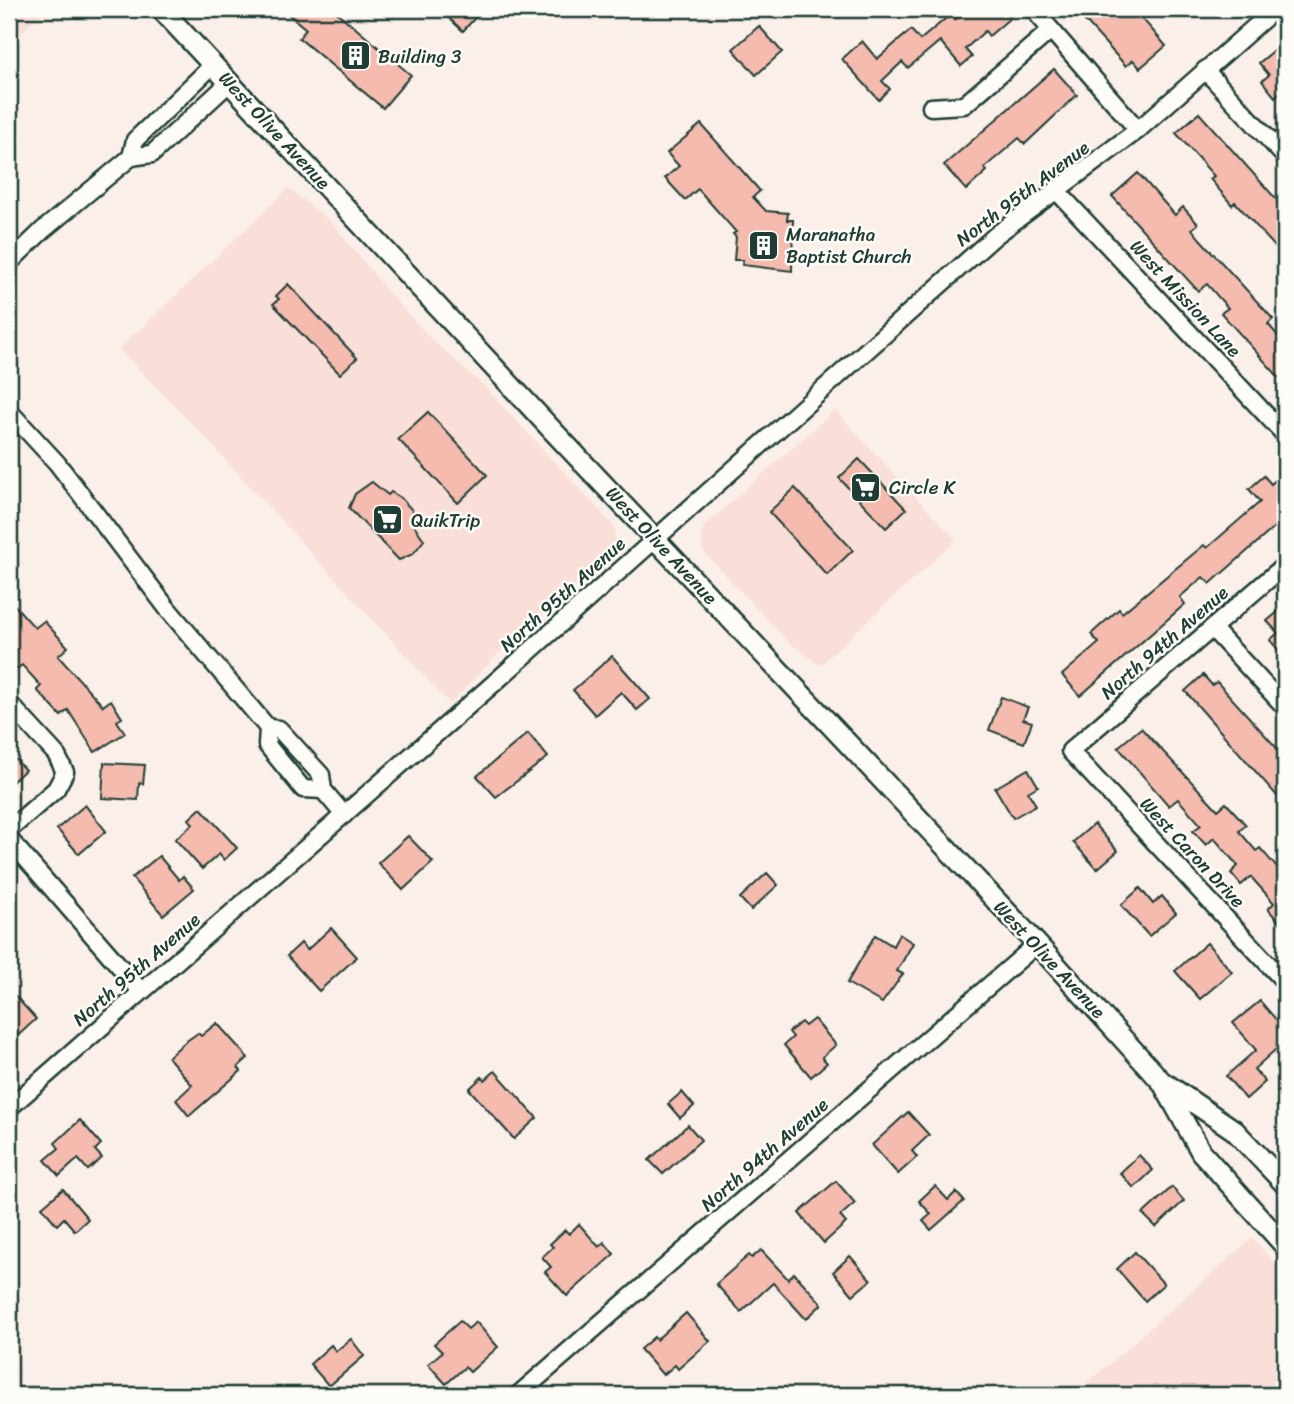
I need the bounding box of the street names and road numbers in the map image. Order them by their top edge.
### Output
street label: West Olive Avenue [210,63,339,198]
street label: North 95th Avenue [948,132,1096,255]
street label: West Mission Lane [1122,231,1250,365]
street label: West Olive Avenue [597,478,726,613]
street label: North 95th Avenue [491,528,633,660]
street label: North 94th Avenue [1093,577,1236,708]
street label: West Caron Drive [1132,789,1254,916]
street label: West Olive Avenue [985,892,1114,1027]
street label: North 95th Avenue [65,904,208,1035]
street label: North 94th Avenue [693,1089,836,1220]

